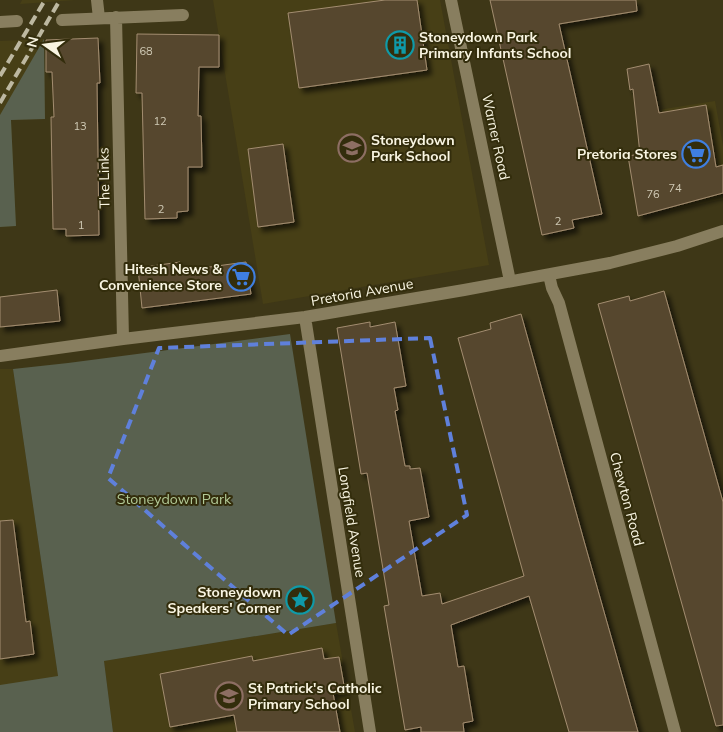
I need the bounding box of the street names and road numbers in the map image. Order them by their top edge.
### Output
street label: Warner Road [478,93,514,181]
street label: The Links [94,147,114,209]
street label: Pretoria Avenue [309,274,415,310]
street label: Chewton Road [606,450,648,548]
street label: Longfield Avenue [334,465,370,579]

